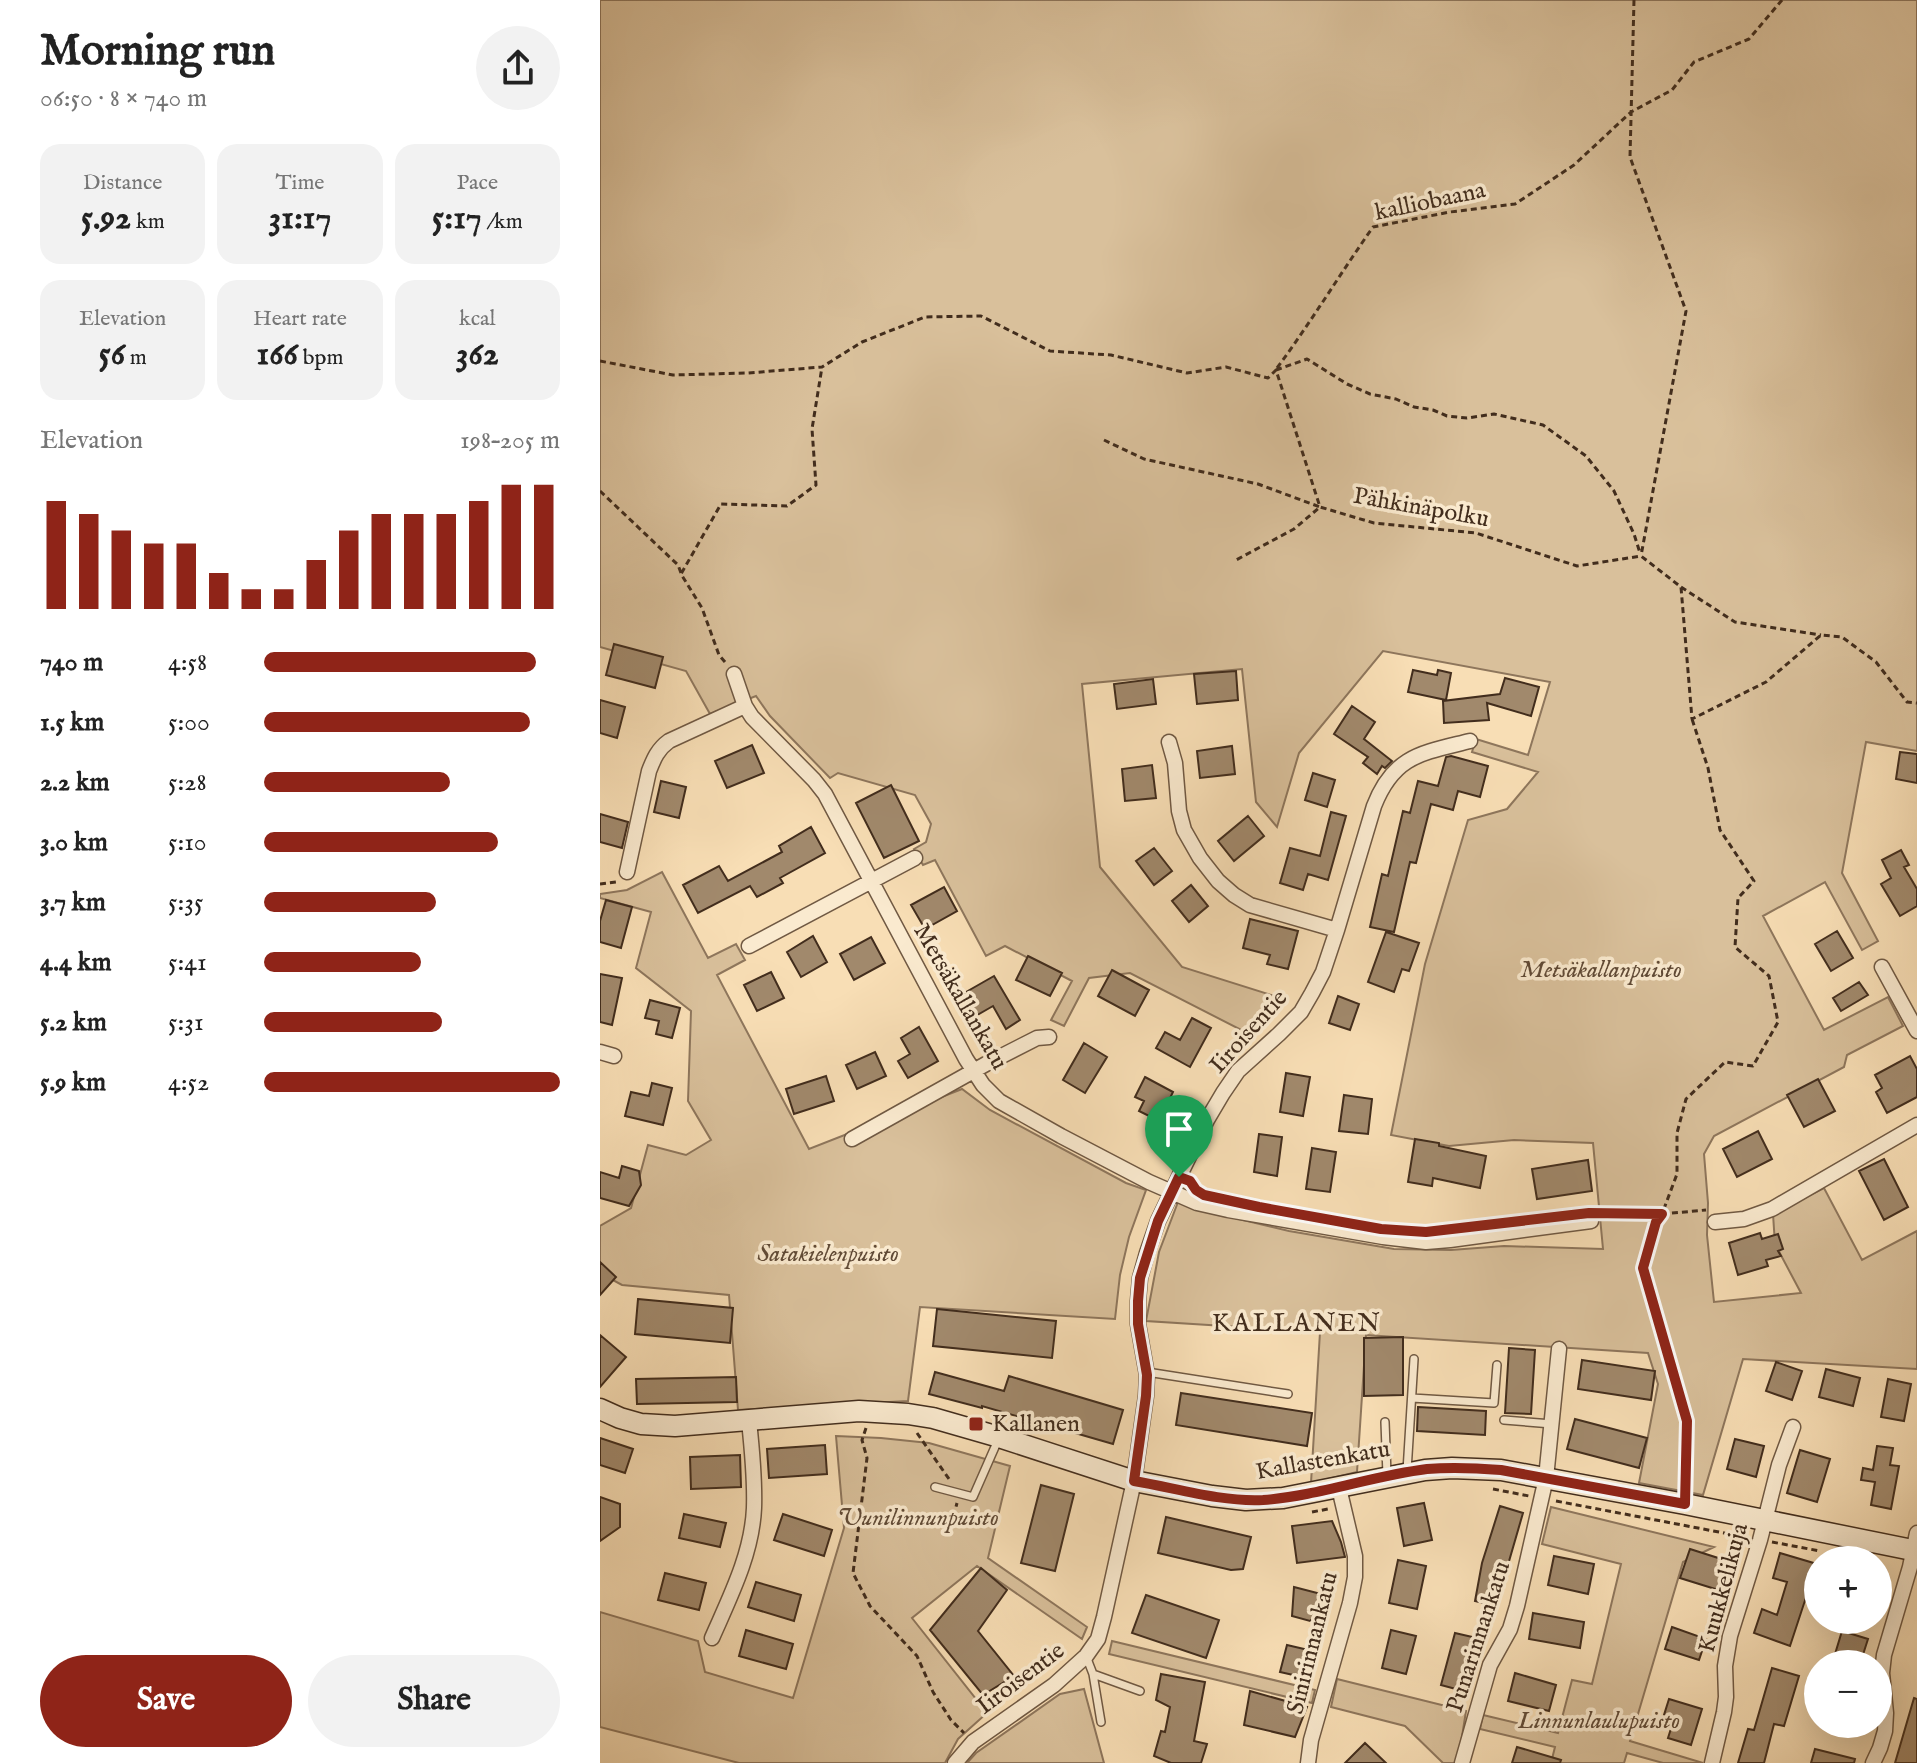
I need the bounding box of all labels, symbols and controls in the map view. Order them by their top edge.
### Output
text: Morning run [40,24,275,80]
button: share [476,26,560,110]
text: 06:50 · 8 × 740 m [40,82,207,115]
text: Distance [83,169,162,197]
text: Time [276,169,324,197]
text: Pace [457,169,498,197]
street label: kalliobaana [1372,175,1489,229]
text: 5.92 [81,197,131,240]
text: 31:17 [269,197,331,240]
text: 5:17 [432,197,482,240]
text: km [131,208,165,236]
text: /km [482,208,523,236]
text: Elevation [79,305,166,333]
text: Heart rate [253,305,347,333]
text: kcal [459,305,496,333]
text: 56 [98,333,125,376]
text: 166 [257,333,298,376]
text: 362 [456,333,499,376]
text: m [125,344,147,372]
text: bpm [298,344,343,372]
text: Elevation [40,424,143,457]
text: 198–205 m [460,424,560,457]
street label: Pähkinäpolku [1351,481,1491,535]
text: 740 m [40,646,103,679]
text: 4:58 [168,646,207,679]
text: 1.5 km [40,706,104,739]
text: 5:00 [168,706,210,739]
text: 2.2 km [40,766,110,799]
text: 5:28 [168,766,207,799]
text: 3.0 km [40,826,108,859]
text: 5:10 [168,826,207,859]
text: 3.7 km [40,886,106,919]
text: 5:35 [168,886,203,919]
street label: Metsäkallankatu [906,918,1014,1076]
text: 4.4 km [40,946,112,979]
text: 5:41 [168,946,207,979]
park label: Metsäkallanpuisto [1520,955,1682,986]
street label: Iiroisentie [1203,984,1295,1080]
text: 5.2 km [40,1006,107,1039]
text: 5:31 [168,1006,204,1039]
text: 5.9 km [40,1066,106,1099]
text: 4:52 [168,1066,209,1099]
pin [1145,1095,1213,1177]
icon: arrive [1157,1107,1201,1151]
park label: Satakielenpuisto [757,1239,899,1270]
district label: KALLANEN [1212,1307,1382,1340]
place label: Kallanen [992,1409,1080,1440]
marker: Kallanen [967,1415,985,1433]
street label: Kallastenkatu [1254,1434,1392,1488]
park label: Uunilinnunpuisto [837,1503,999,1534]
street label: Kuukkelikuja [1692,1519,1756,1656]
map controls [1804,1546,1892,1738]
button: + [1804,1546,1892,1634]
street label: Punarinnankatu [1440,1557,1518,1717]
street label: Sinirinnankatu [1280,1569,1346,1717]
street label: Iiroisentie [971,1636,1071,1722]
button: − [1804,1650,1892,1738]
button: Save [40,1655,292,1747]
button: Share [308,1655,560,1747]
park label: Linnunlaulupuisto [1517,1706,1680,1737]

